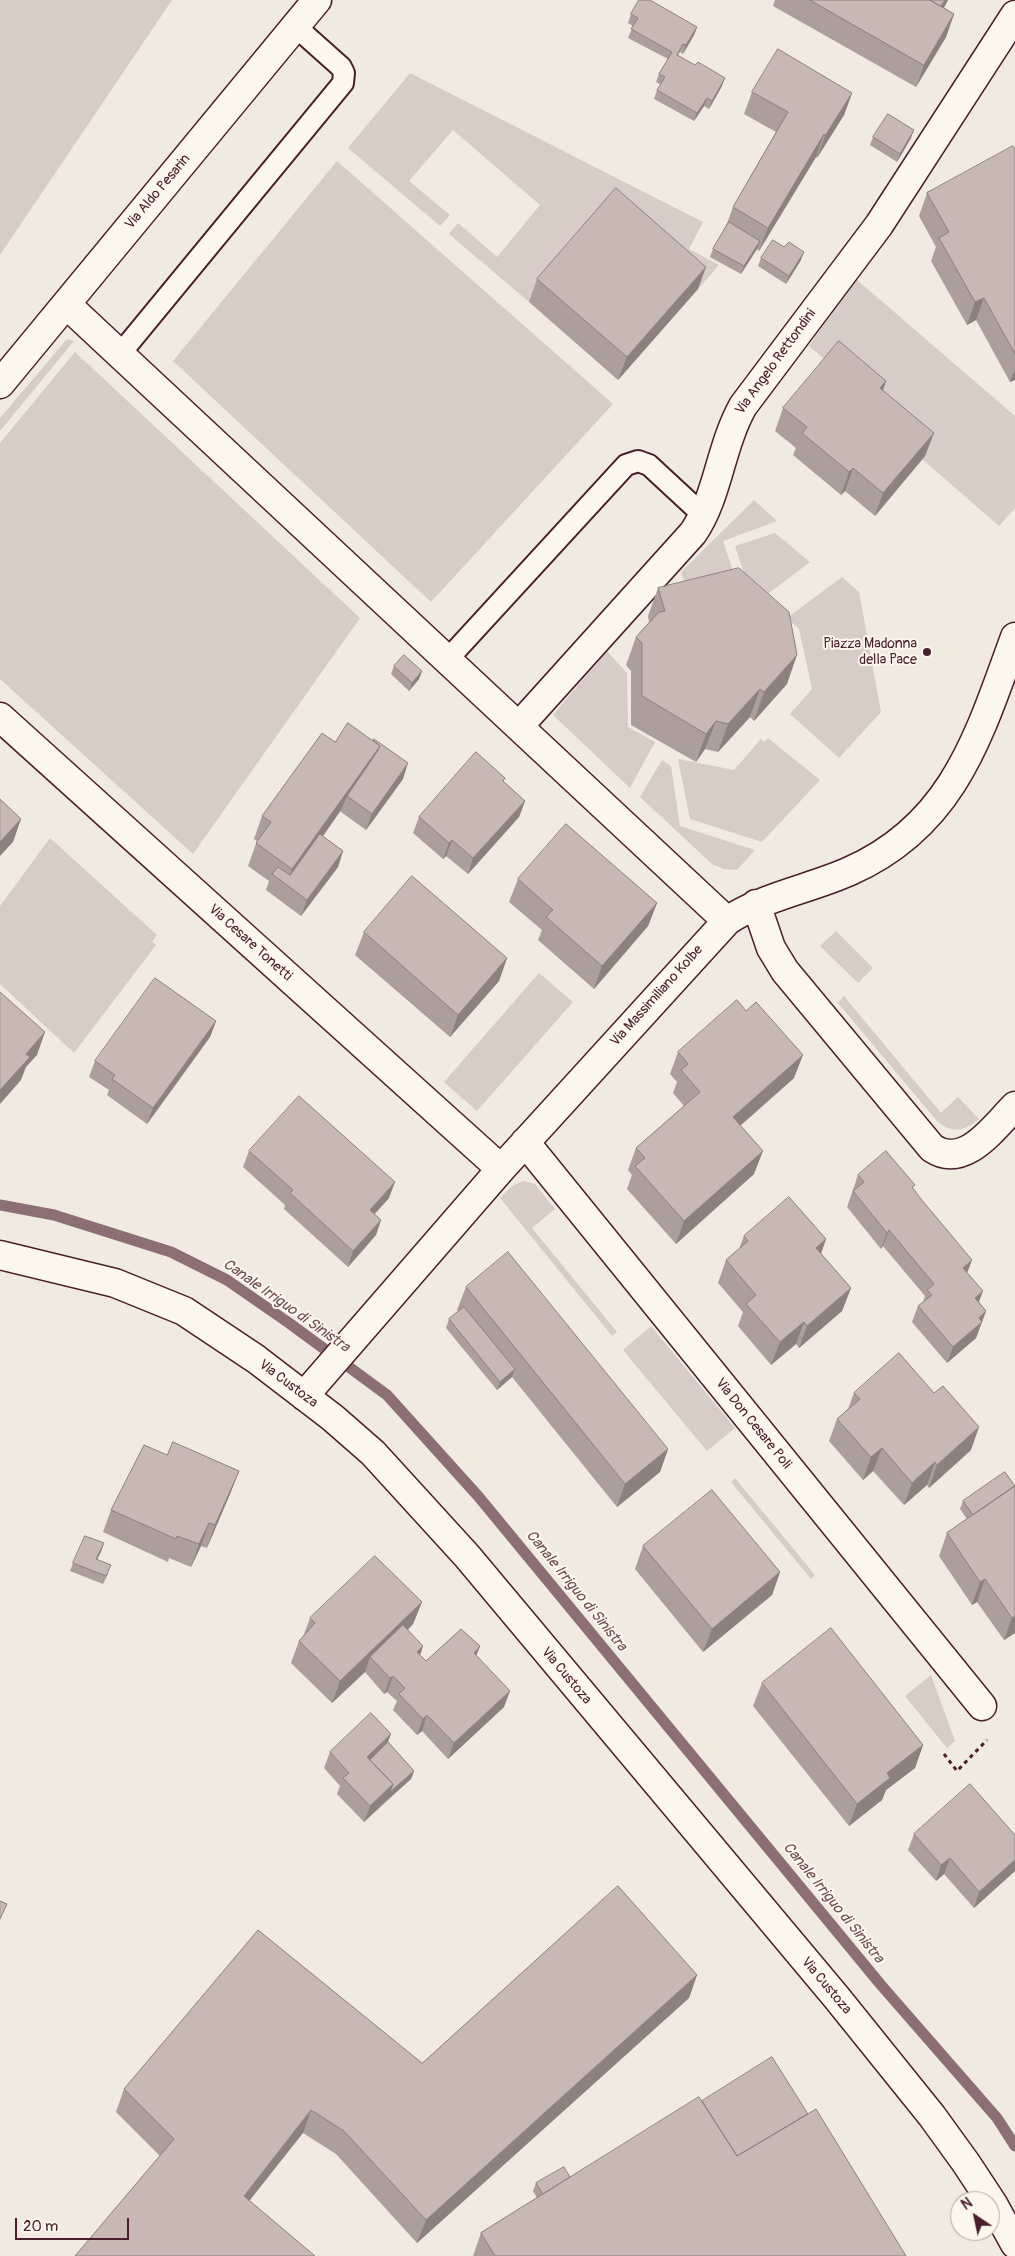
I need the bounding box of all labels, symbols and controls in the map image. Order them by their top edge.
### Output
street label: Via Aldo Pesarin [122,151,194,233]
street label: Via Angelo Rettondini [732,306,820,418]
place label: Piazza Madonna della Pace [823,636,917,669]
marker: Piazza Madonna della Pace [921,646,933,658]
street label: Via Cesare Tonetti [205,901,295,985]
street label: Via Massimiliano Kolbe [607,942,707,1050]
water label: Canale Irriguo di Sinistra [219,1256,353,1356]
street label: Via Custoza [255,1356,321,1412]
street label: Via Don Cesare Poli [711,1375,795,1473]
water label: Canale Irriguo di Sinistra [522,1527,630,1655]
street label: Via Custoza [537,1644,595,1708]
water label: Canale Irriguo di Sinistra [779,1839,887,1967]
street label: Via Custoza [797,1954,855,2018]
north arrow [950,2191,1000,2241]
text: N [958,2194,976,2214]
scale bar [18,2208,131,2240]
text: 20 m [23,2217,58,2236]

